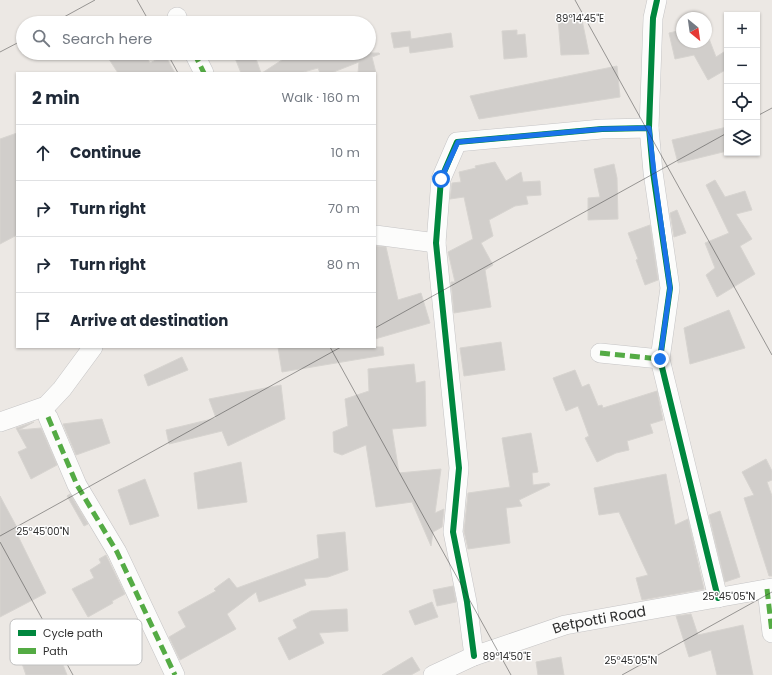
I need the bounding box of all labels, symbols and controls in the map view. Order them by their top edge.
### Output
text: 89°14'45"E [556,11,604,26]
north arrow [676,12,712,48]
map controls [724,12,760,156]
button: + [724,12,760,48]
search box [16,16,376,60]
icon: search [30,27,52,49]
text: Search here [62,28,152,49]
button: − [724,48,760,84]
button: locate [724,84,760,120]
text: 2 min [32,86,80,110]
text: Walk · 160 m [281,88,360,107]
button: layers [724,120,760,156]
icon: ahead [32,142,54,164]
text: Continue [70,142,141,163]
text: 10 m [331,143,360,162]
route start [432,170,450,188]
icon: right [32,198,54,220]
text: Turn right [70,198,146,219]
text: 70 m [328,199,360,218]
icon: right [32,254,54,276]
text: Turn right [70,254,146,275]
text: 80 m [327,255,360,274]
icon: arrive [32,310,54,332]
text: Arrive at destination [70,310,228,331]
route end [651,350,669,368]
text: 25°45'00"N [17,524,69,539]
text: 25°45'05"N [703,589,755,604]
street label: Betpotti Road [550,601,647,639]
legend [10,619,142,665]
text: Cycle path [43,625,103,641]
text: Path [43,643,68,659]
text: 89°14'50"E [483,649,531,664]
text: 25°45'05"N [605,653,657,668]

